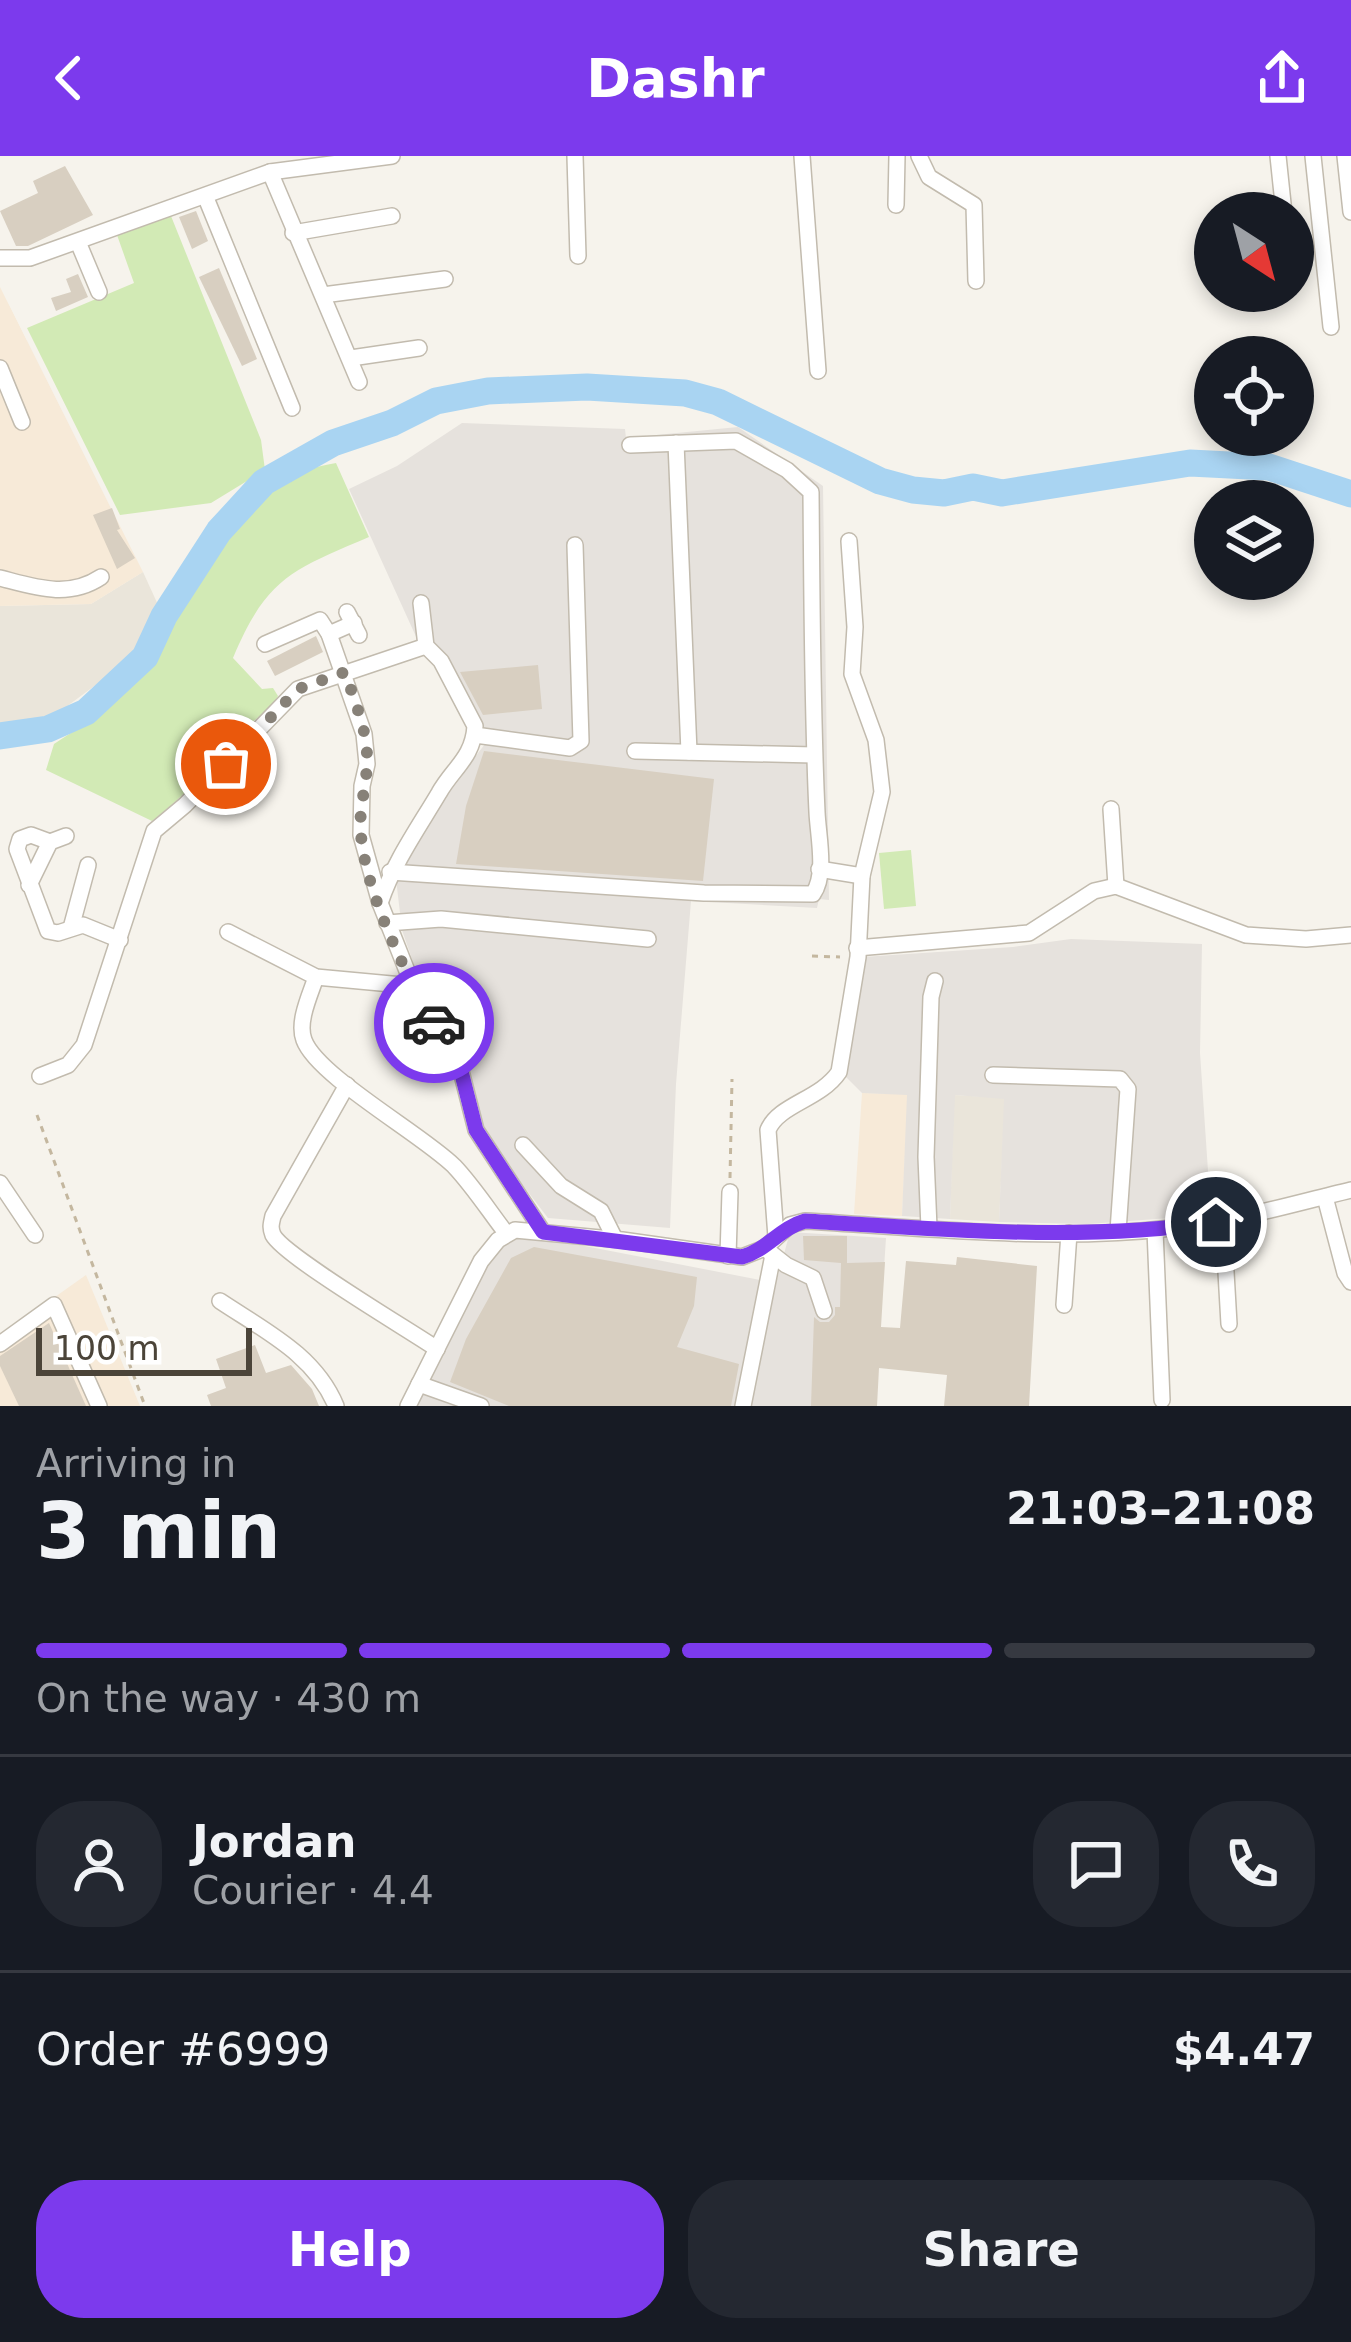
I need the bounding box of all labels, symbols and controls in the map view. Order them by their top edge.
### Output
icon: back [36,45,102,111]
icon: share [1249,45,1315,111]
text: Dashr [586,47,765,110]
north arrow [1194,192,1314,312]
map controls [1194,192,1314,600]
button: locate [1194,336,1314,456]
button: layers [1194,480,1314,600]
pin [175,713,277,815]
icon: bag [193,731,259,797]
courier [374,963,494,1083]
icon: car [401,990,467,1056]
pin [1165,1171,1267,1273]
icon: home [1183,1189,1249,1255]
scale bar [36,1322,252,1375]
text: 100 m [54,1329,160,1368]
text: Arriving in [36,1441,236,1486]
text: 21:03–21:08 [1006,1482,1315,1535]
text: 3 min [36,1486,281,1576]
text: On the way · 430 m [36,1676,421,1721]
button: person [36,1801,162,1927]
button: chat [1033,1801,1159,1927]
button: phone [1189,1801,1315,1927]
text: Jordan [192,1815,356,1868]
text: Courier · 4.4 [192,1868,434,1913]
text: Order #6999 [36,2023,330,2076]
text: $4.47 [1173,2023,1315,2076]
button: Help [36,2180,664,2318]
button: Share [688,2180,1315,2318]

